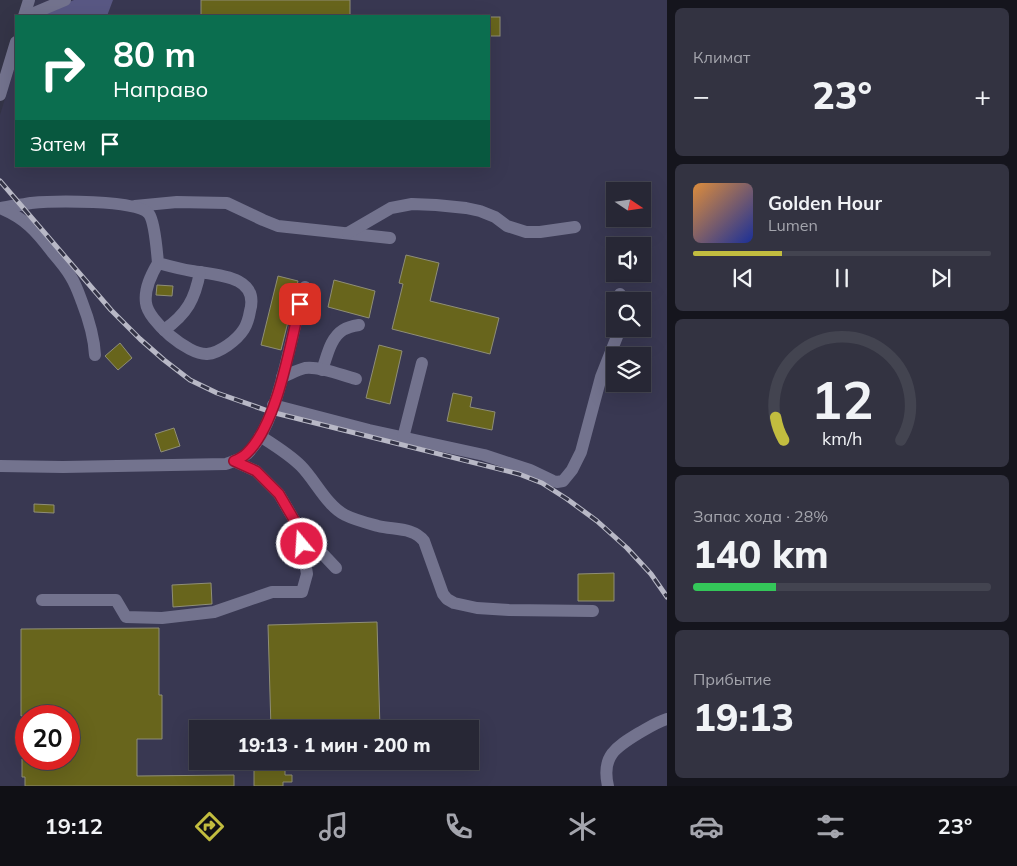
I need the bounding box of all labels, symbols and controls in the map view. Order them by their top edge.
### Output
text: 80 m [113,32,196,76]
icon: right [30,35,95,100]
text: Климат [693,47,750,67]
text: 23° [812,71,872,119]
text: Направо [113,75,208,103]
text: − [693,78,710,113]
text: + [974,78,991,113]
icon: arrive [96,130,124,158]
text: Затем [30,132,86,156]
north arrow [606,182,651,228]
map controls [606,182,651,392]
text: Golden Hour [768,191,882,215]
text: Lumen [768,215,818,235]
button: sound [606,237,651,282]
icon: previous [729,264,757,292]
icon: pause [828,264,856,292]
icon: next [927,264,955,292]
pin [279,283,321,325]
icon: arrive [286,290,314,318]
button: search [606,292,651,337]
button: layers [606,347,651,392]
text: 12 [811,367,873,432]
text: km/h [822,427,862,449]
text: Запас хода · 28% [693,506,828,526]
position arrow [275,517,327,569]
text: 140 km [693,530,829,578]
text: Прибытие [693,669,771,689]
text: 19:13 [693,693,794,741]
speed limit sign: 20 [15,705,80,770]
text: 19:13 · 1 мин · 200 m [237,733,431,757]
icon: directions [192,809,227,844]
icon: music [316,809,351,844]
icon: phone [441,809,476,844]
icon: climate [565,809,600,844]
icon: car [689,809,724,844]
icon: filters [813,809,848,844]
text: 19:12 [45,812,103,840]
text: 23° [938,812,972,840]

